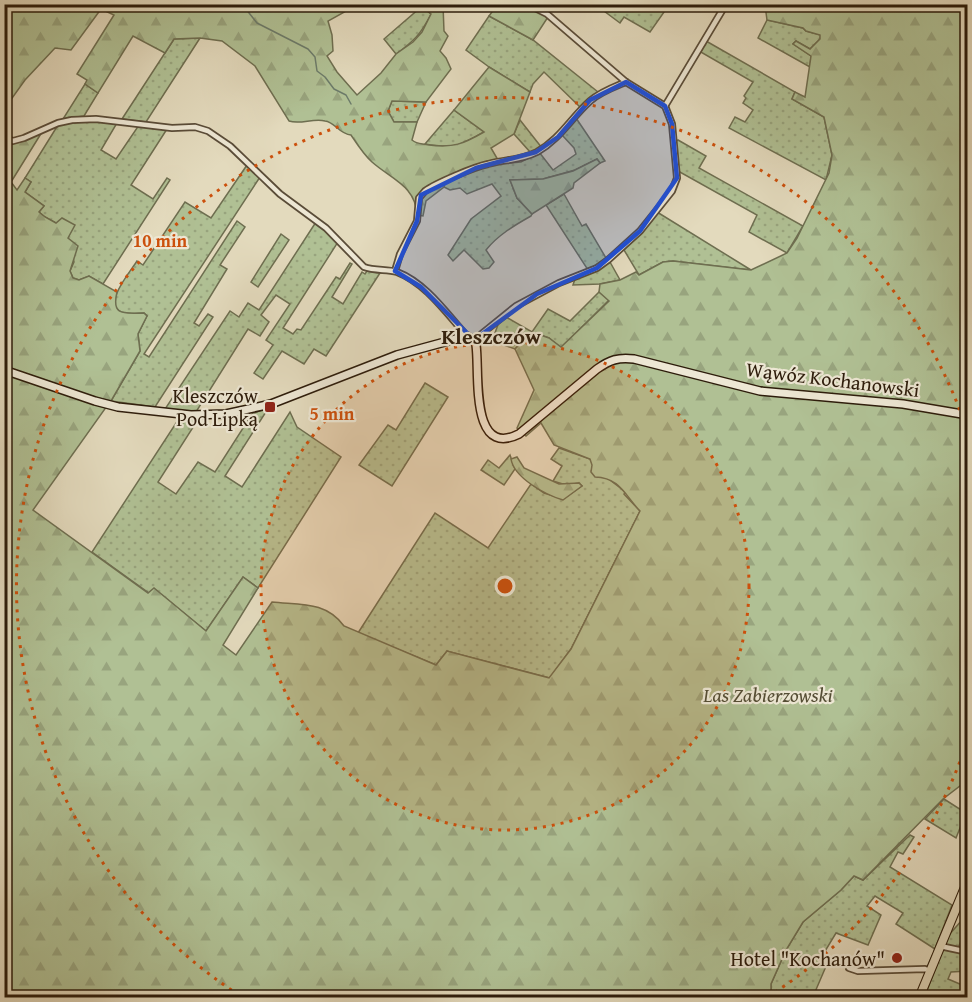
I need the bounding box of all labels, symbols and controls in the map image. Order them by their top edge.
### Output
text: 10 min [133,227,187,254]
district label: Kleszczów [441,320,541,352]
street label: Wąwóz Kochanowski [745,354,922,404]
place label: Kleszczów Pod Lipką [172,381,259,433]
marker: Kleszczów Pod Lipką [263,400,277,414]
text: 5 min [310,400,355,427]
centre of rings [495,576,515,596]
park label: Las Zabierzowski [702,680,833,709]
place label: Hotel "Kochanów" [731,944,885,973]
marker: Hotel "Kochanów" [890,951,904,965]

